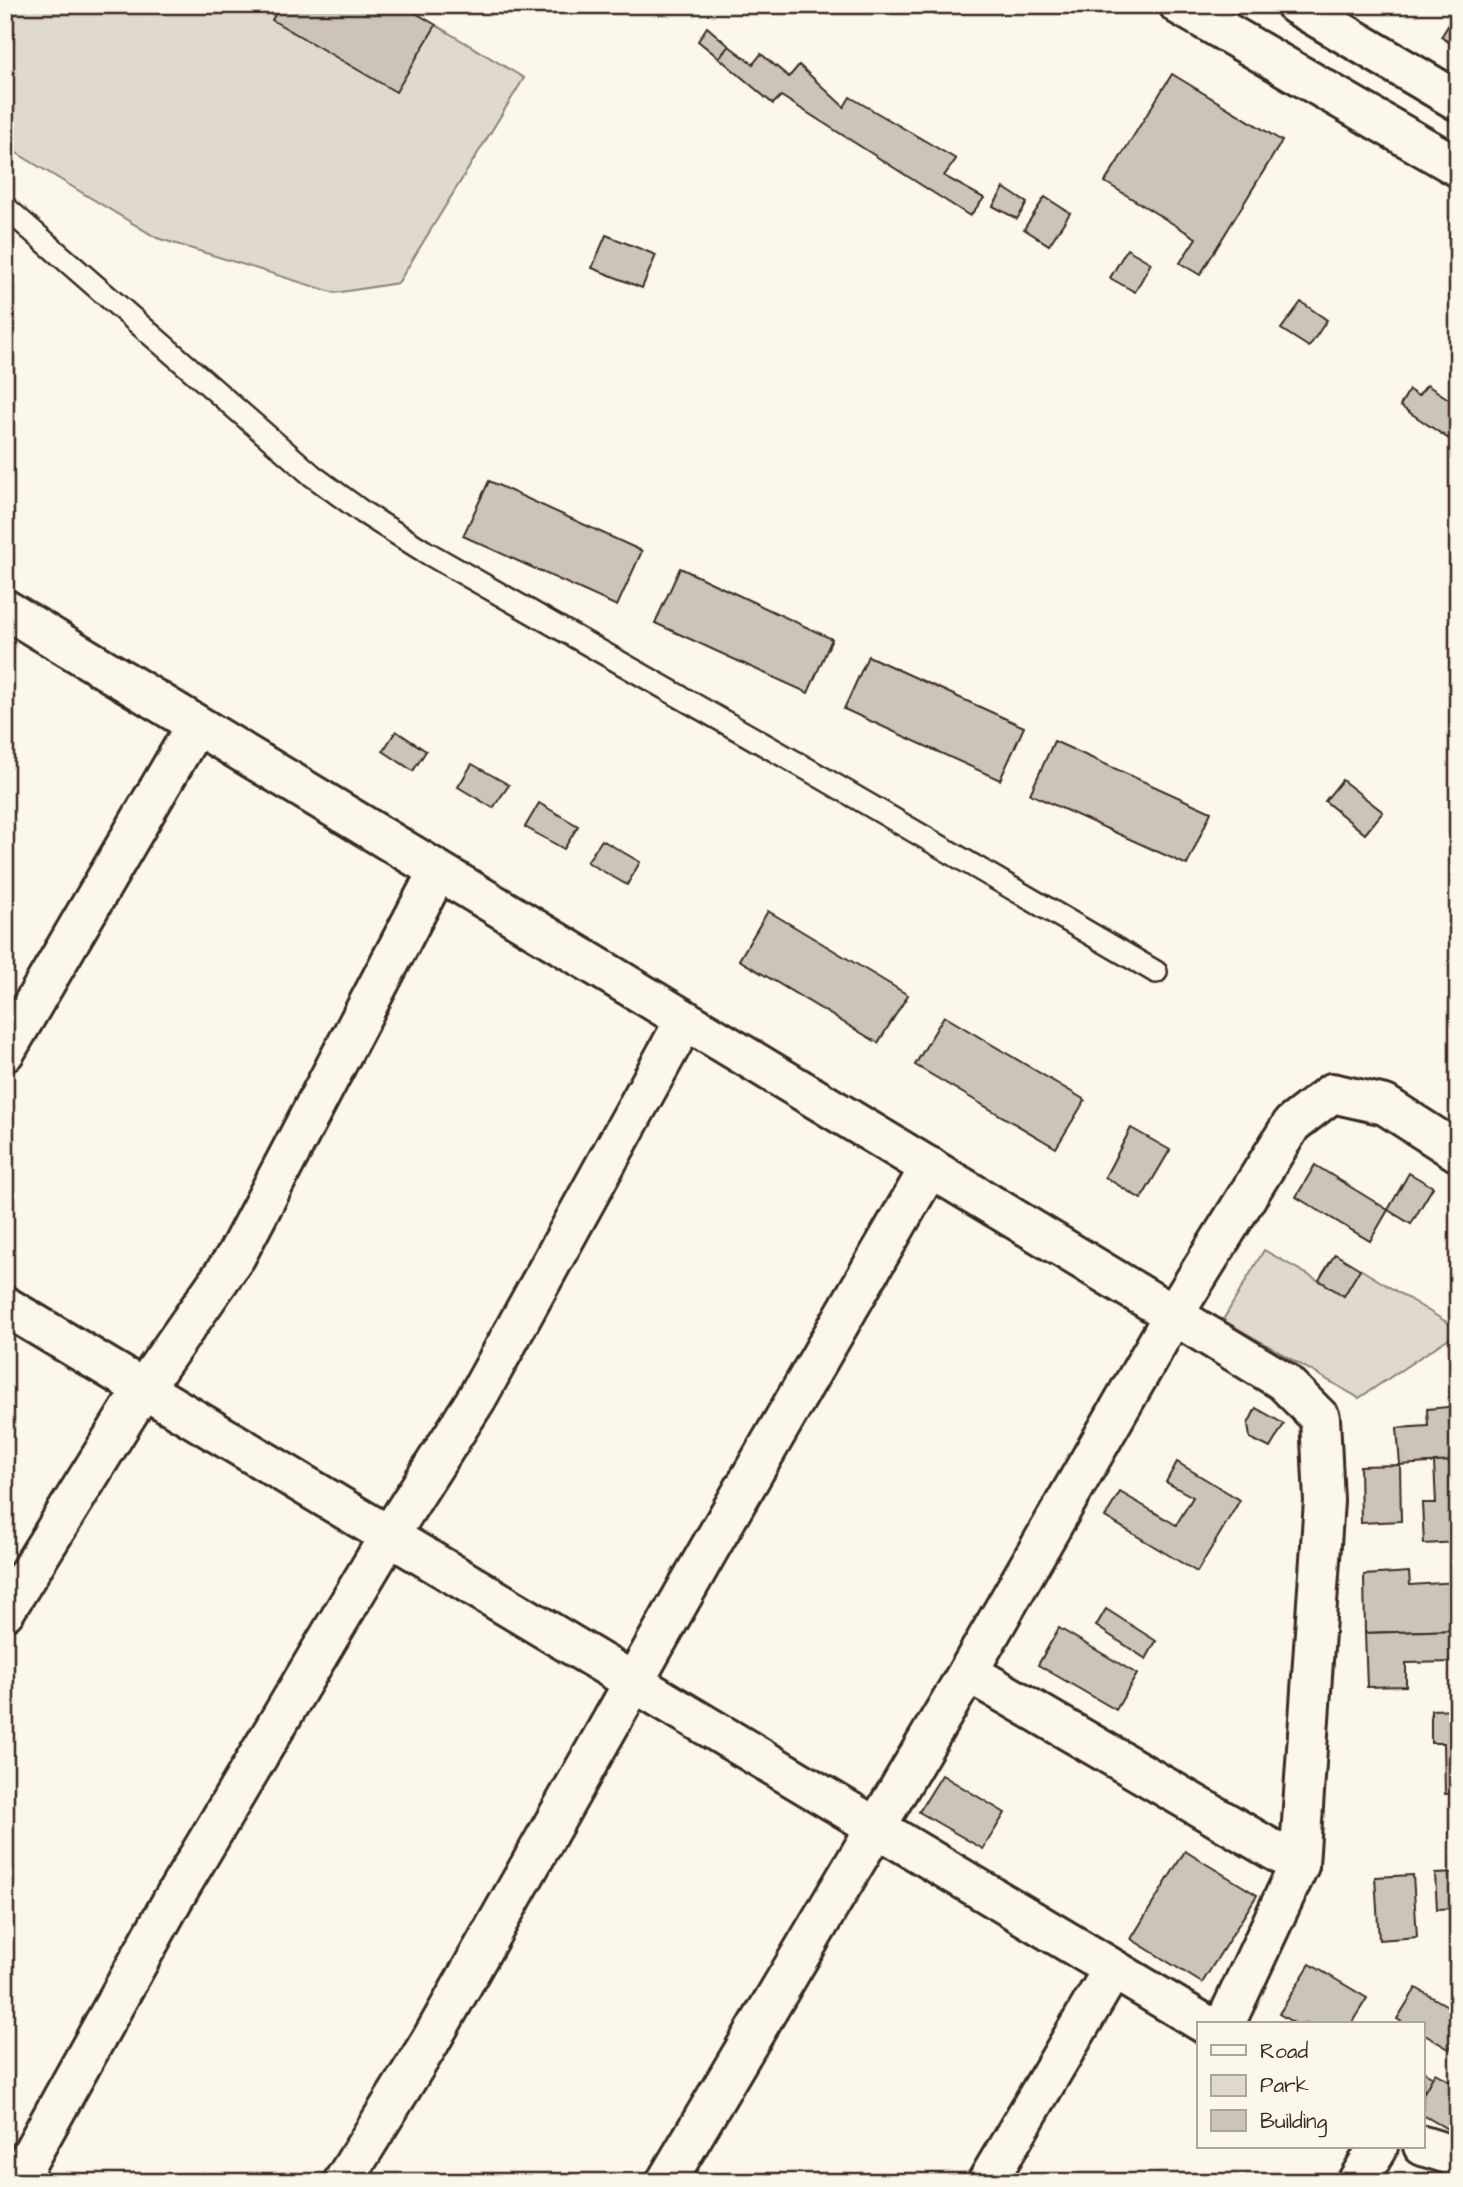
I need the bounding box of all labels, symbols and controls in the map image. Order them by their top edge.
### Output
legend [1197,2022,1424,2148]
text: Road [1260,2037,1308,2066]
text: Park [1260,2071,1309,2100]
text: Building [1260,2107,1328,2138]

